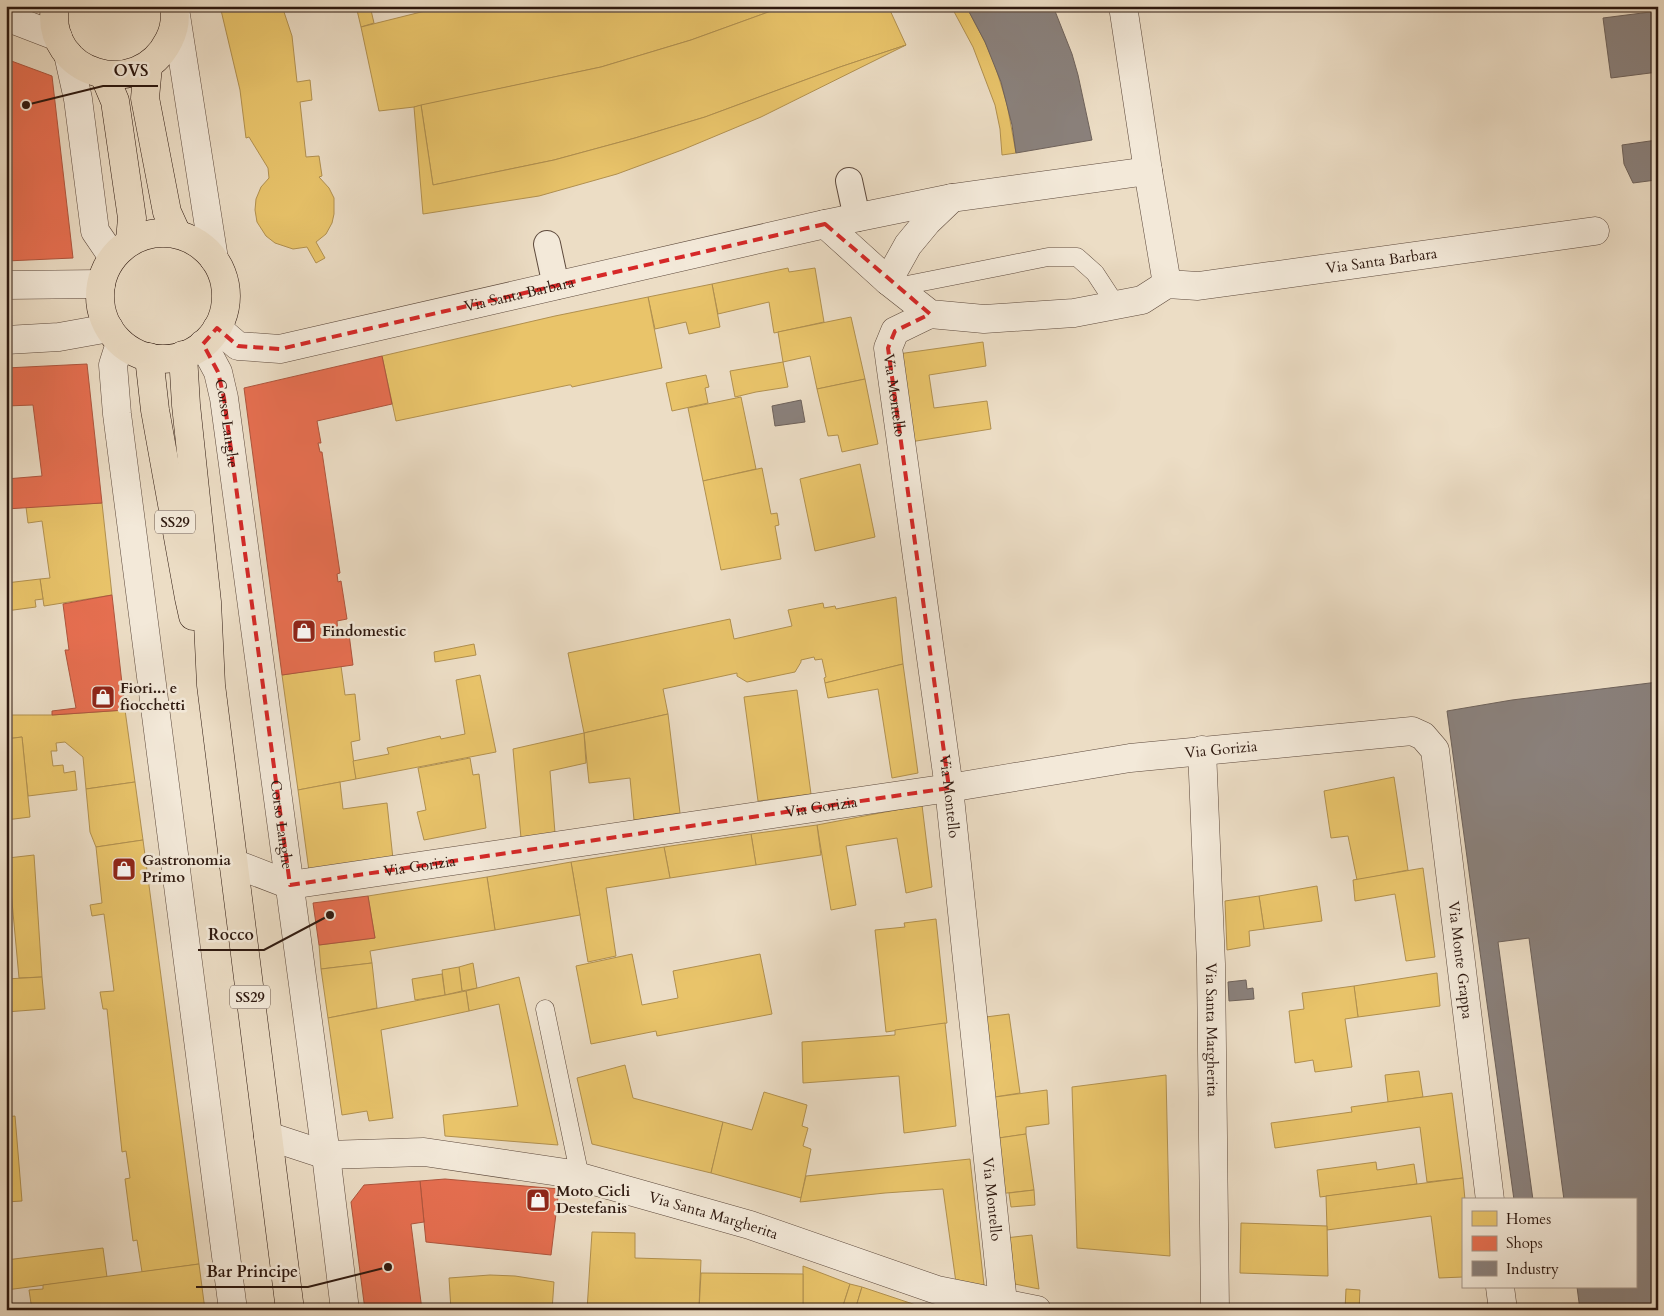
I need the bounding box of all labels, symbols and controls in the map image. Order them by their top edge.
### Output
callout: OVS [103,55,158,86]
text: OVS [113,60,149,82]
street label: Via Santa Barbara [1325,243,1439,278]
street label: Via Santa Barbara [462,272,576,316]
street label: Via Montello [879,352,910,438]
street label: Corso Langhe [210,377,243,469]
road number: SS29 [155,511,195,534]
shop icon: Findomestic [291,618,317,644]
place label: Findomestic [322,621,406,641]
place label: Fiori... e fiocchetti [120,678,186,715]
shop icon: Fiori... e fiocchetti [90,684,116,710]
street label: Via Gorizia [1184,736,1259,763]
street label: Via Montello [935,754,964,839]
street label: Corso Langhe [266,779,297,871]
street label: Via Gorizia [784,792,859,822]
place label: Gastronomia Primo [142,850,231,887]
street label: Via Gorizia [382,851,458,881]
shop icon: Gastronomia Primo [111,856,137,882]
street label: Via Monte Grappa [1444,900,1478,1020]
callout: Rocco [198,919,264,950]
text: Rocco [208,924,254,946]
street label: Via Santa Margherita [1201,963,1223,1097]
road number: SS29 [230,986,270,1009]
street label: Via Montello [978,1156,1006,1242]
place label: Moto Cicli Destefanis [556,1181,630,1218]
shop icon: Moto Cicli Destefanis [525,1187,551,1213]
street label: Via Santa Margherita [646,1187,781,1244]
legend [1462,1198,1636,1288]
text: Homes [1506,1209,1551,1229]
text: Shops [1506,1233,1543,1253]
callout: Bar Principe [196,1256,308,1287]
text: Industry [1506,1259,1559,1279]
text: Bar Principe [206,1261,298,1283]

